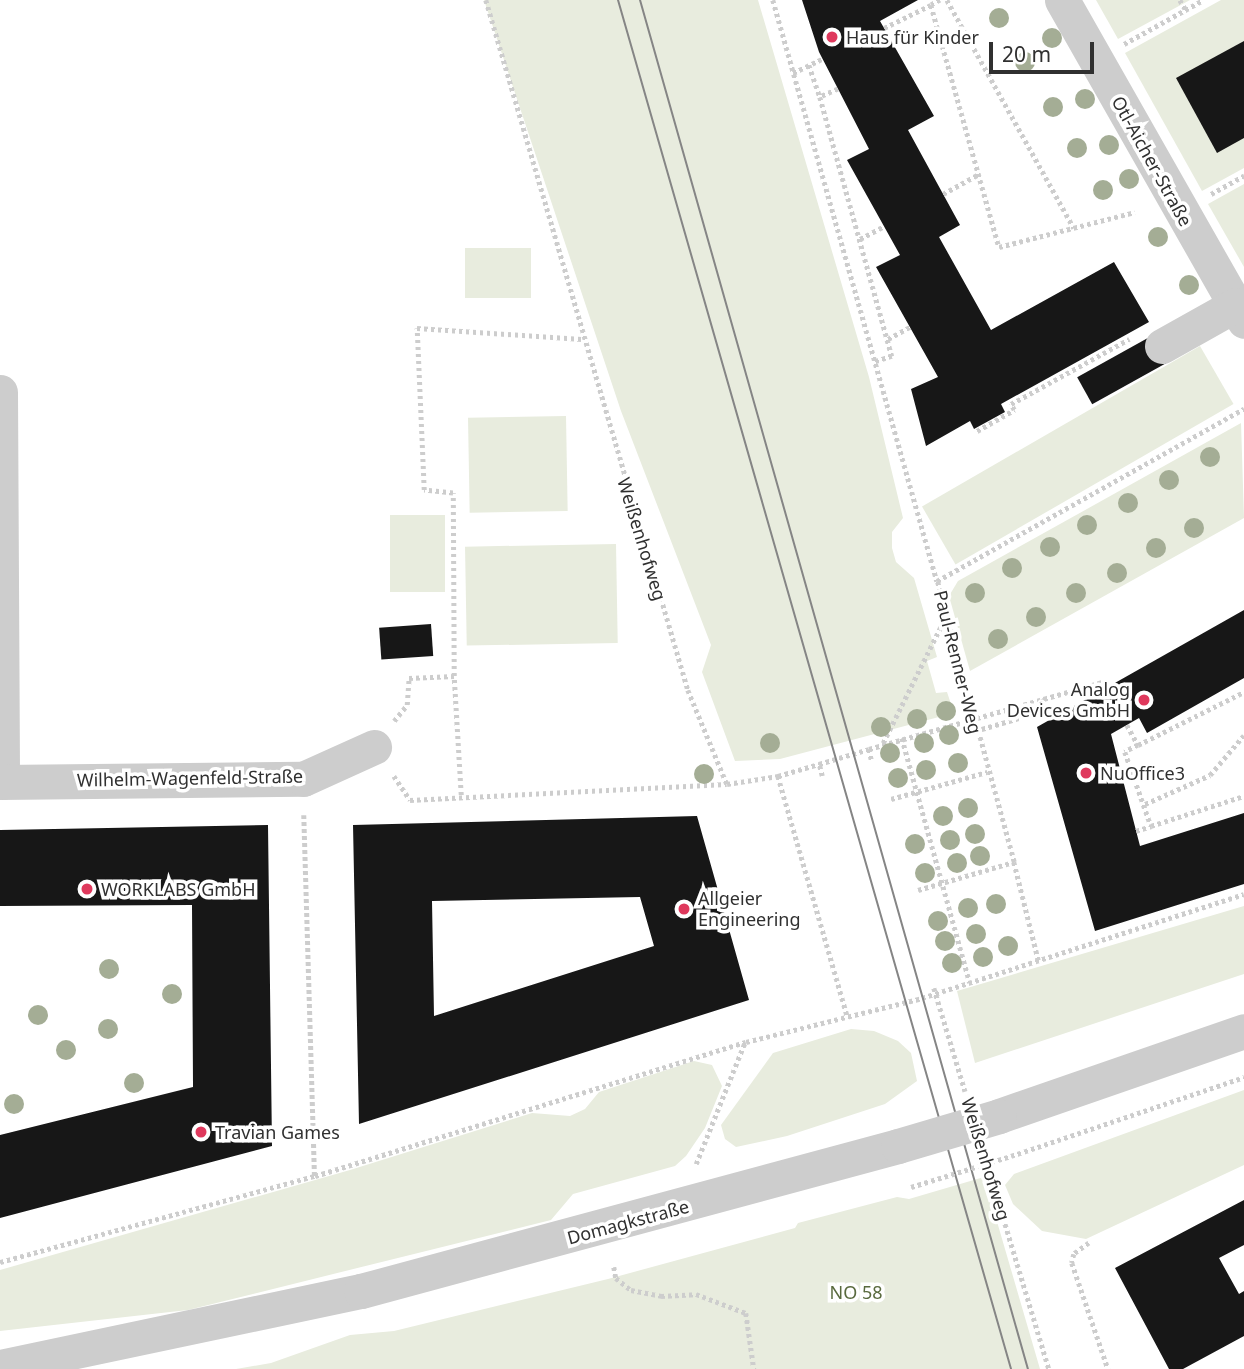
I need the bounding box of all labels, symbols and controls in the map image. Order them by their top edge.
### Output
place label: Haus für Kinder [846,26,979,48]
scale bar [992,28,1097,72]
marker: Haus für Kinder [824,29,840,45]
text: 20 m [1002,40,1051,68]
street label: Otl-Aicher-Straße [1107,92,1197,230]
street label: Weißenhofweg [613,475,671,603]
street label: Paul-Renner-Weg [930,588,986,736]
place label: Analog Devices GmbH [1007,679,1130,722]
marker: Analog Devices GmbH [1136,692,1152,708]
place label: NuOffice3 [1100,762,1185,784]
street label: Wilhelm-Wagenfeld-Straße [77,765,303,791]
marker: NuOffice3 [1078,765,1094,781]
place label: WORKLABS GmbH [101,878,255,900]
marker: WORKLABS GmbH [79,881,95,897]
place label: Allgeier Engineering [698,888,801,930]
marker: Allgeier Engineering [676,901,692,917]
street label: Weißenhofweg [957,1095,1015,1223]
place label: Travian Games [215,1121,340,1143]
marker: Travian Games [193,1124,209,1140]
street label: Domagkstraße [565,1195,691,1249]
park label: NO 58 [829,1281,883,1303]

